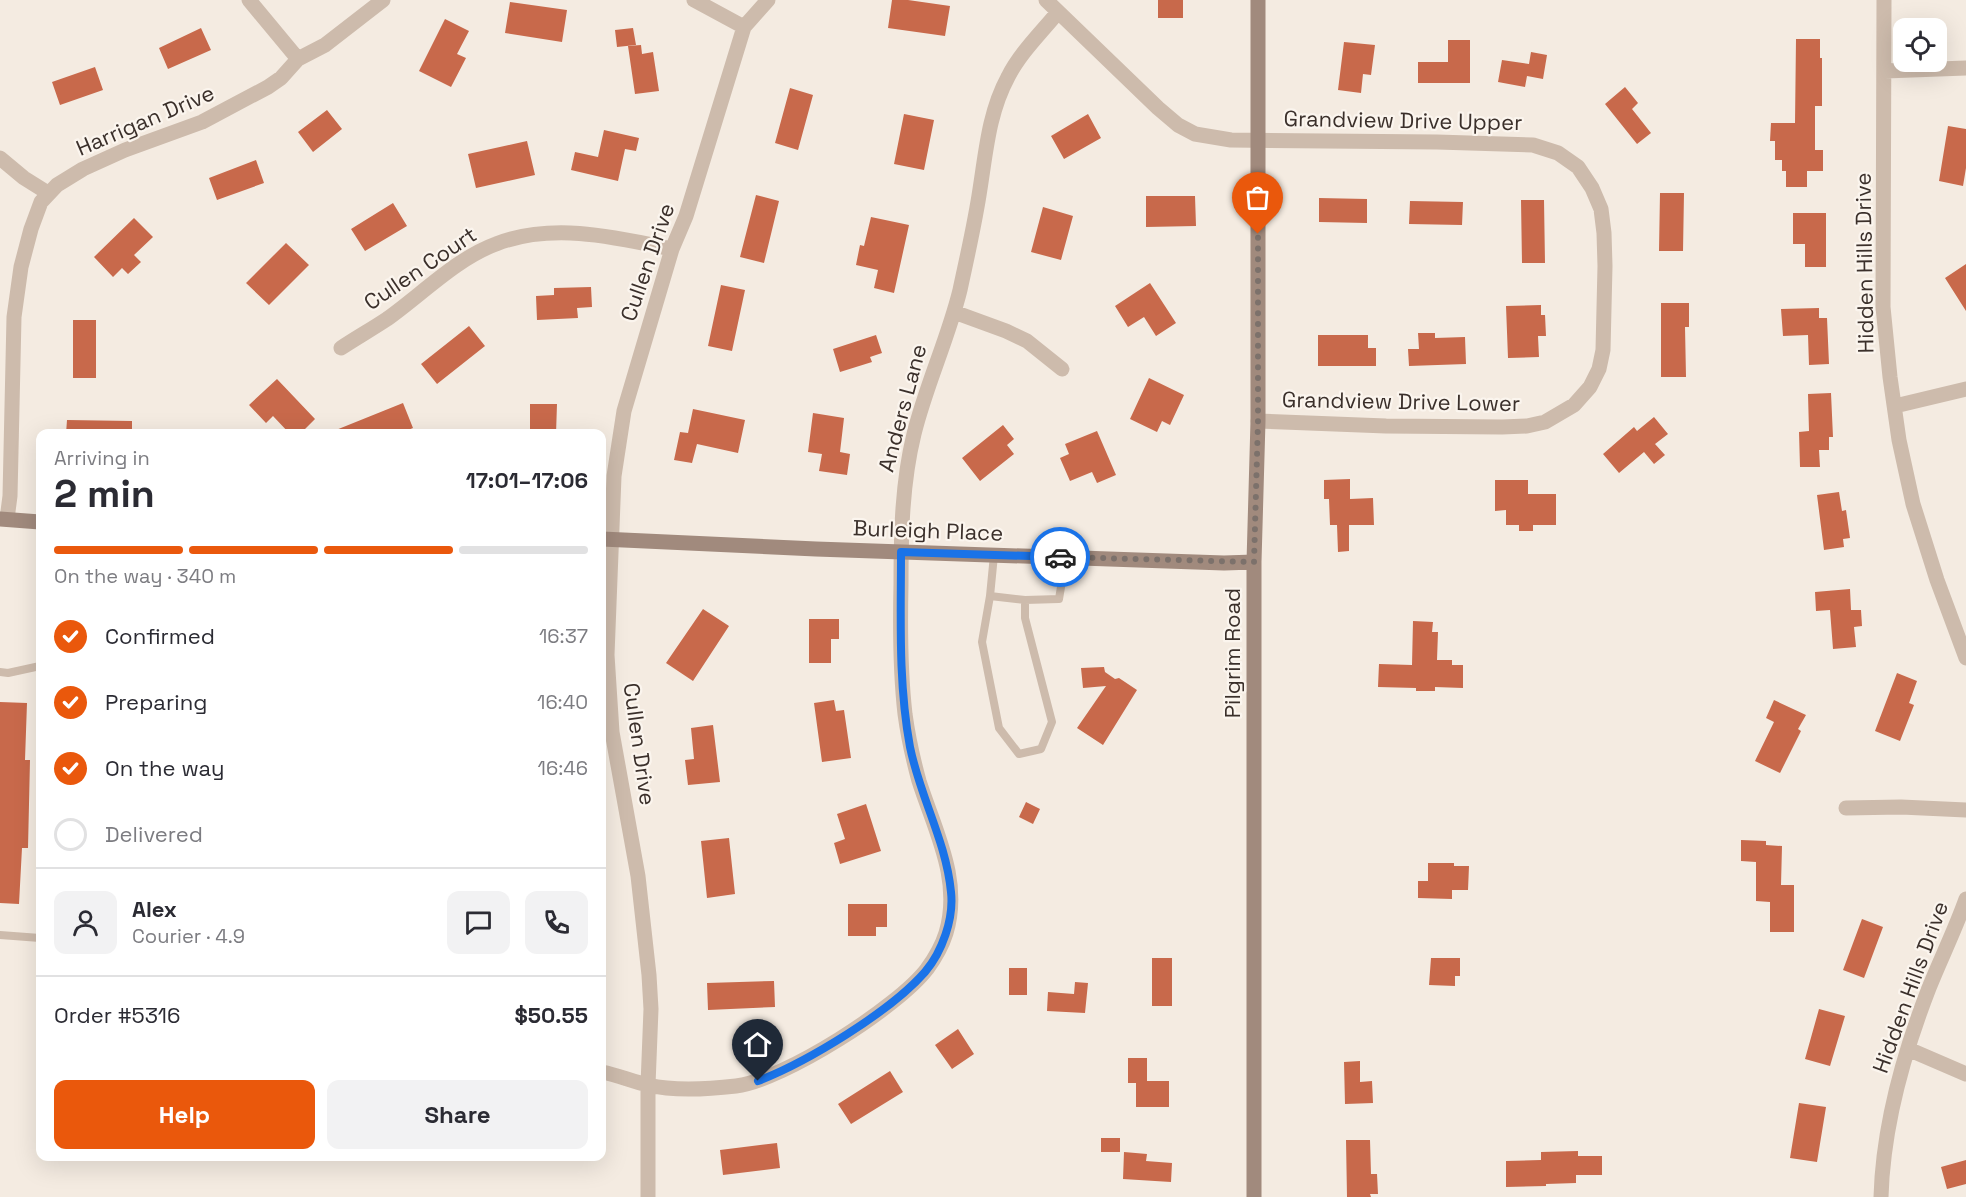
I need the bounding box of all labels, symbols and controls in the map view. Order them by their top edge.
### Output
map controls [1893,18,1947,72]
button: locate [1893,18,1947,72]
street label: Harrigan Drive [72,78,218,162]
street label: Grandview Drive Upper [1283,104,1523,136]
pin [1232,172,1283,234]
street label: Hidden Hills Drive [1848,172,1880,354]
icon: bag [1241,181,1274,214]
street label: Cullen Drive [614,199,680,325]
street label: Cullen Court [358,220,482,316]
street label: Anders Lane [872,341,932,475]
street label: Grandview Drive Lower [1282,385,1520,417]
text: Arriving in [54,445,150,471]
text: 17:01–17:06 [466,466,588,494]
text: 2 min [54,469,155,518]
street label: Burleigh Place [852,513,1004,547]
courier [1030,527,1090,587]
icon: car [1044,541,1077,574]
text: On the way · 340 m [54,563,236,589]
street label: Pilgrim Road [1218,588,1246,718]
icon: check [54,620,87,653]
text: Confirmed [105,622,215,650]
text: 16:37 [539,623,588,649]
street label: Cullen Drive [618,681,662,807]
icon: check [54,686,87,719]
text: Preparing [105,688,207,716]
text: 16:40 [537,689,588,715]
icon: check [54,752,87,785]
text: On the way [105,754,224,782]
text: 16:46 [538,755,588,781]
text: Delivered [105,820,203,848]
button: person [54,891,117,954]
button: chat [447,891,510,954]
button: phone [525,891,588,954]
text: Alex [132,895,177,923]
street label: Hidden Hills Drive [1866,897,1954,1077]
text: Courier · 4.9 [132,923,245,949]
text: Order #5316 [54,1001,180,1029]
text: $50.55 [515,1001,588,1029]
pin [732,1019,783,1081]
icon: home [741,1028,774,1061]
button: Help [54,1080,315,1149]
button: Share [327,1080,588,1149]

